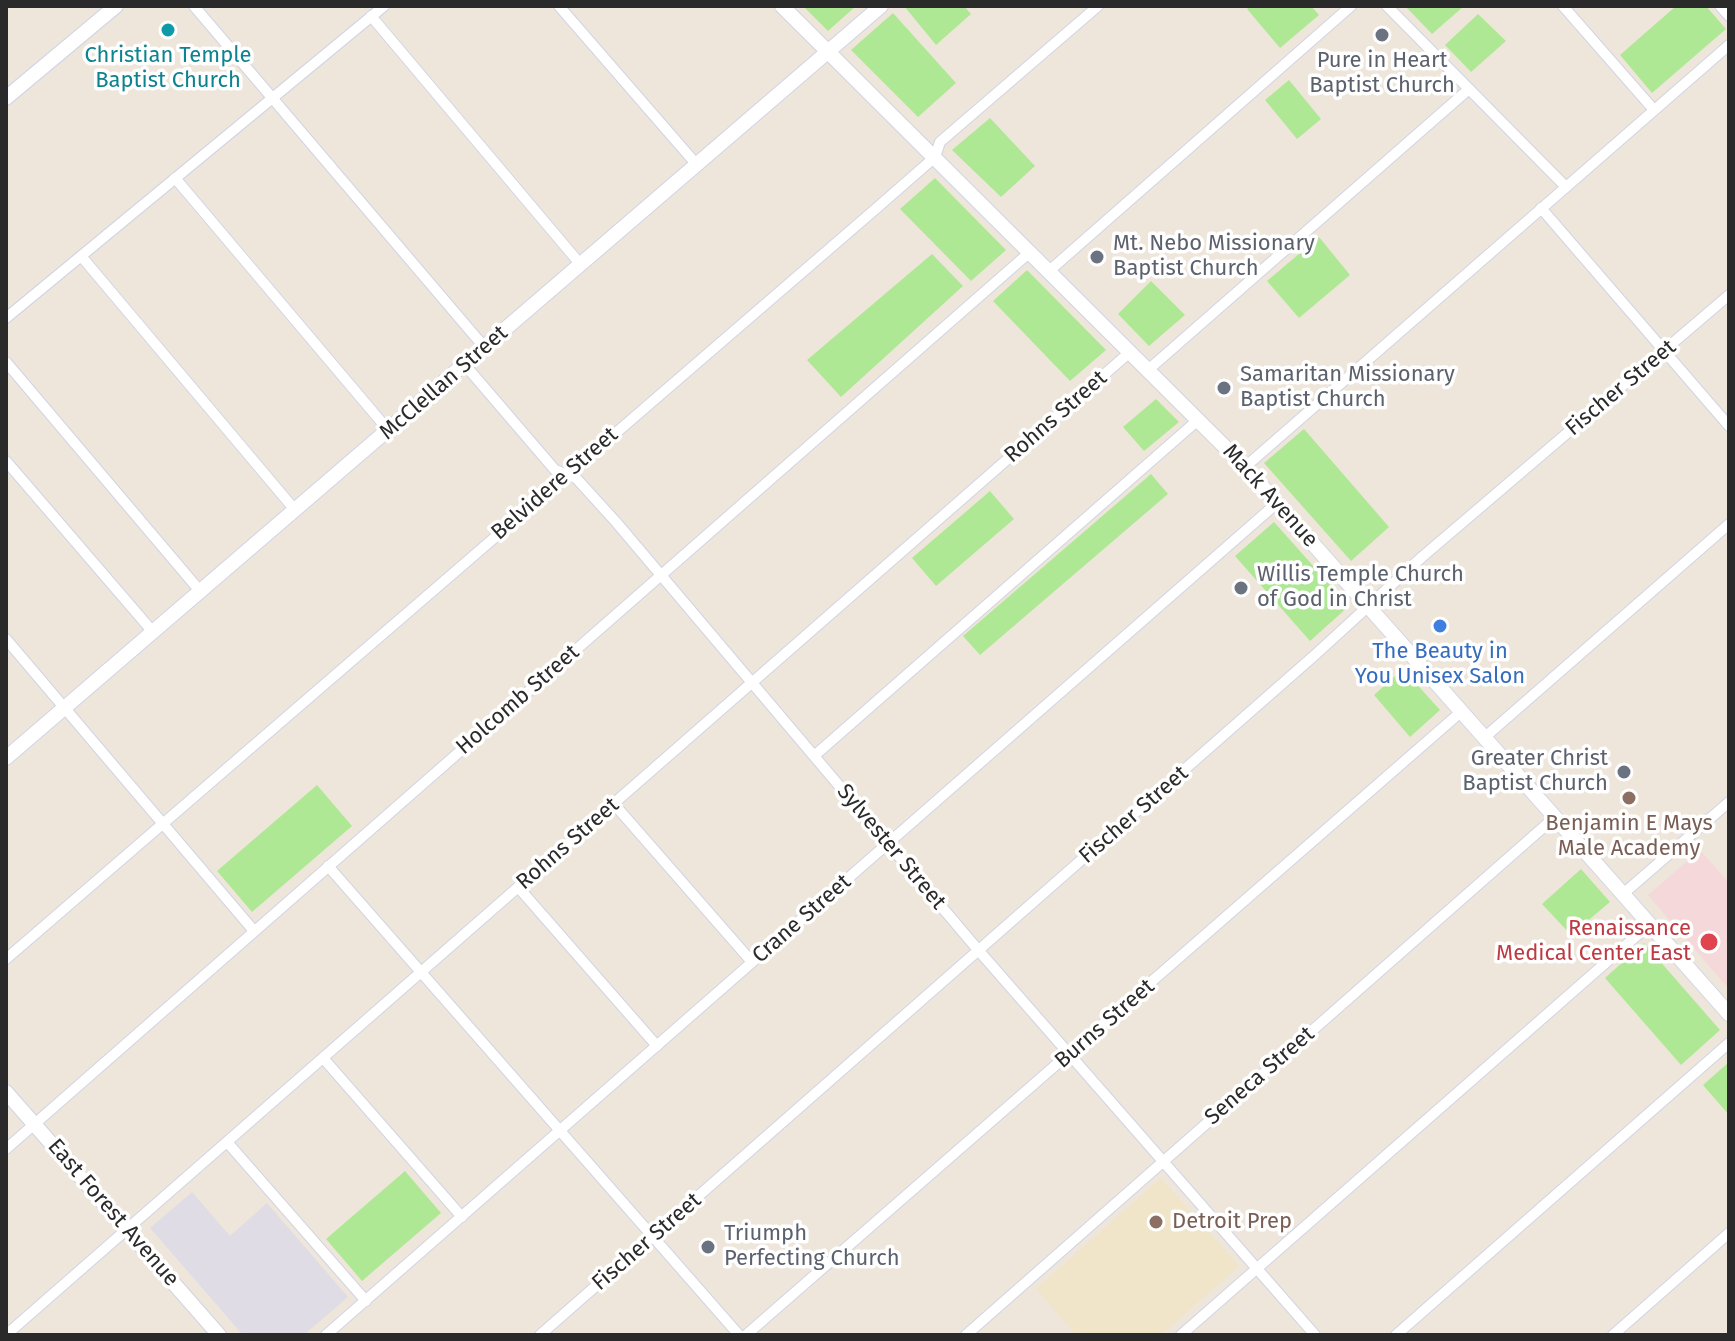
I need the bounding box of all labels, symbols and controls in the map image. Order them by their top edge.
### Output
marker: Christian Temple Baptist Church [159,21,177,39]
marker: Pure in Heart Baptist Church [1373,26,1391,44]
place label: Christian Temple Baptist Church [84,43,252,94]
place label: Pure in Heart Baptist Church [1309,48,1455,100]
place label: Mt. Nebo Missionary Baptist Church [1113,231,1315,282]
marker: Mt. Nebo Missionary Baptist Church [1088,248,1106,266]
street label: McClellan Street [375,320,513,446]
street label: Fischer Street [1560,334,1682,442]
place label: Samaritan Missionary Baptist Church [1240,362,1455,414]
street label: Rohns Street [999,365,1113,469]
marker: Samaritan Missionary Baptist Church [1215,379,1233,397]
street label: Belvidere Street [486,422,624,546]
street label: Mack Avenue [1217,439,1323,553]
place label: Willis Temple Church of God in Christ [1257,562,1464,614]
marker: Willis Temple Church of God in Christ [1232,579,1250,597]
marker: The Beauty in You Unisex Salon [1431,617,1449,635]
street label: Holcomb Street [451,639,585,761]
place label: The Beauty in You Unisex Salon [1355,639,1525,690]
place label: Greater Christ Baptist Church [1462,746,1608,798]
street label: Fischer Street [1074,760,1194,870]
marker: Greater Christ Baptist Church [1615,763,1633,781]
street label: Sylvester Street [831,779,951,915]
marker: Benjamin E Mays Male Academy [1620,789,1638,807]
street label: Rohns Street [511,792,625,896]
place label: Benjamin E Mays Male Academy [1545,811,1713,862]
street label: Crane Street [747,869,857,969]
place label: Renaissance Medical Center East [1496,916,1691,968]
marker: Renaissance Medical Center East [1698,931,1720,953]
street label: Burns Street [1050,974,1160,1074]
street label: Seneca Street [1200,1021,1320,1131]
street label: East Forest Avenue [42,1134,184,1292]
street label: Fischer Street [587,1187,707,1297]
place label: Detroit Prep [1172,1209,1292,1235]
marker: Detroit Prep [1147,1213,1165,1231]
place label: Triumph Perfecting Church [724,1221,900,1272]
marker: Triumph Perfecting Church [699,1238,717,1256]

